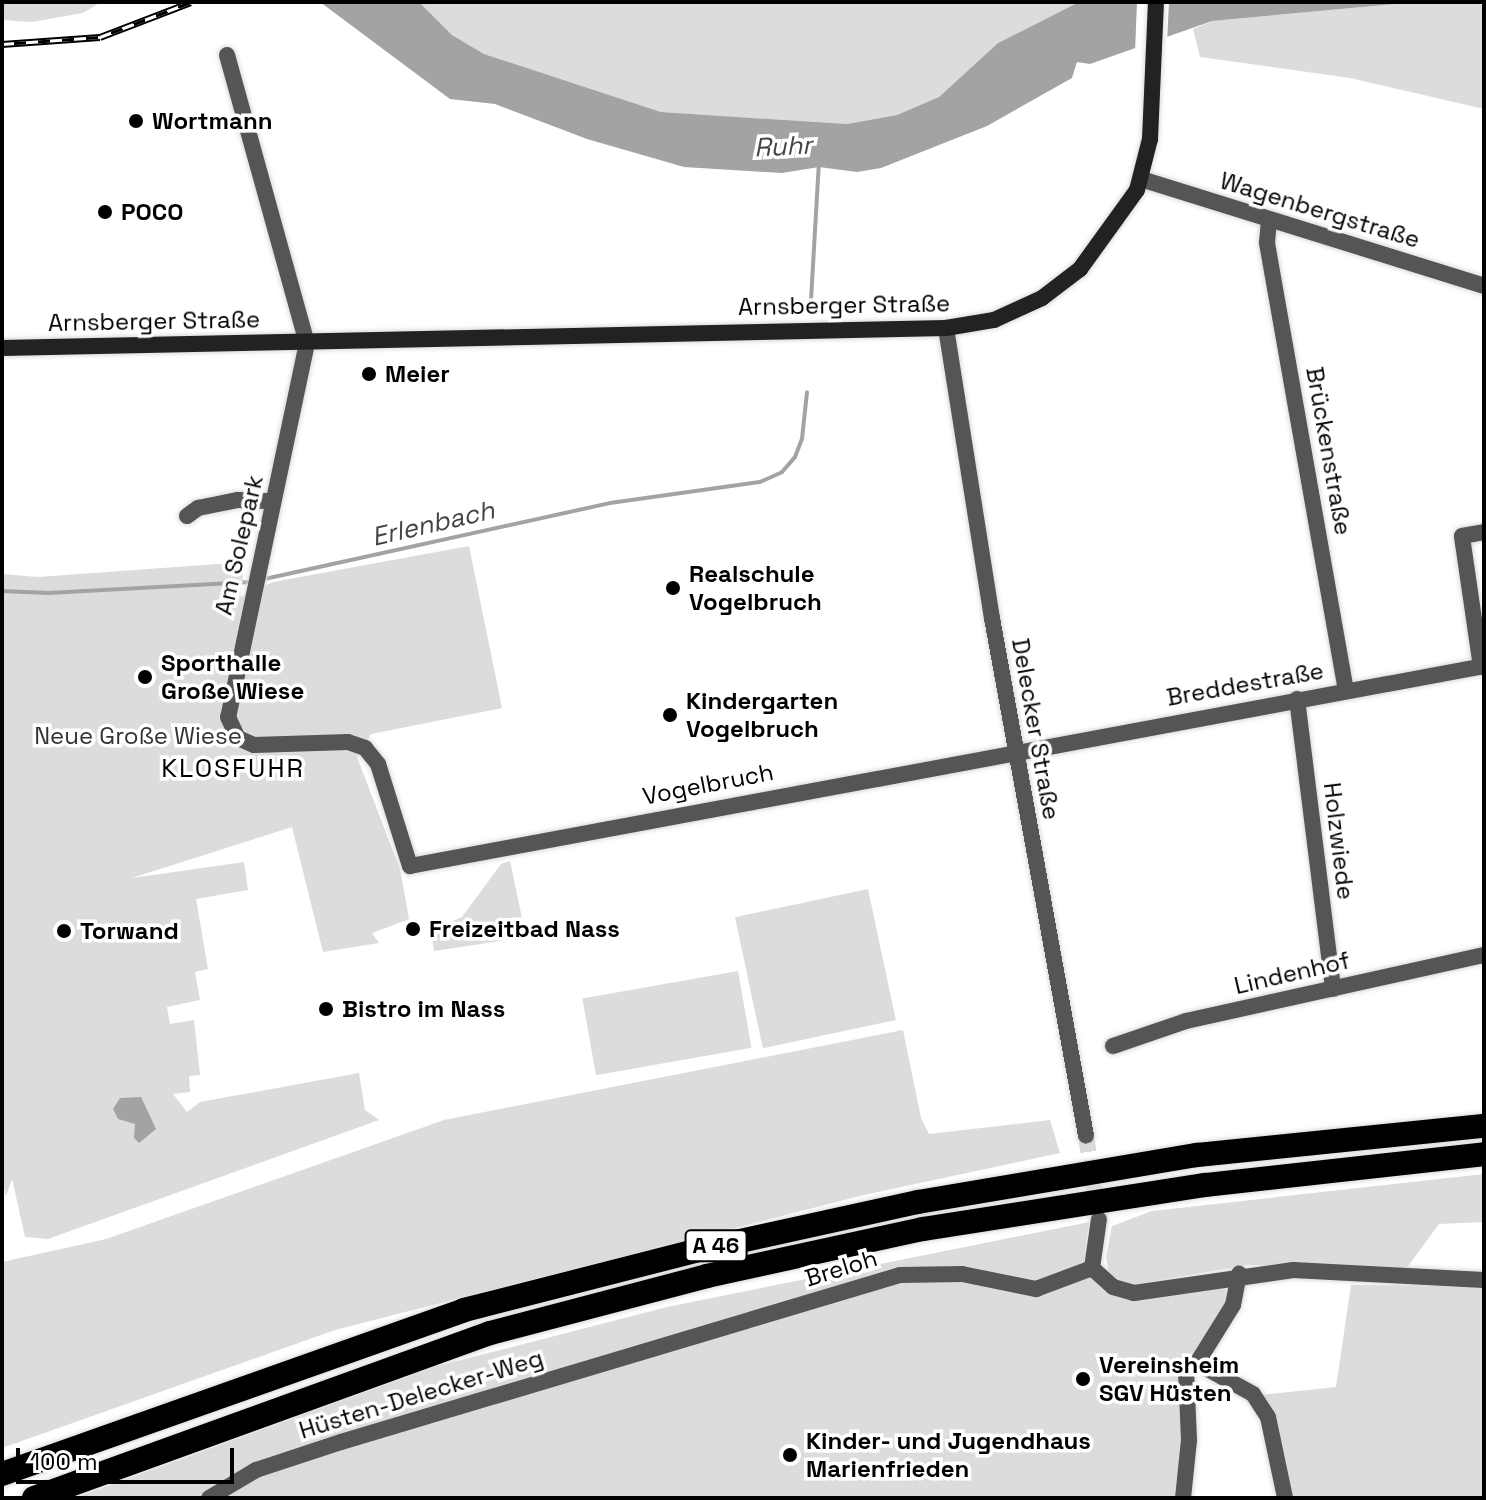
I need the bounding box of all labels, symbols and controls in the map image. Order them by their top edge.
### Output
place label: Wortmann [152,107,272,135]
marker: Wortmann [127,112,145,130]
water label: Ruhr [753,130,813,164]
street label: Wagenbergstraße [1217,166,1423,254]
place label: POCO [121,198,183,226]
marker: POCO [96,203,114,221]
street label: Arnsberger Straße [738,289,950,321]
street label: Arnsberger Straße [48,305,260,337]
place label: Meier [385,360,450,388]
marker: Meier [360,365,378,383]
street label: Brückenstraße [1300,365,1358,537]
street label: Am Solepark [209,472,269,618]
water label: Erlenbach [369,495,497,553]
place label: Realschule Vogelbruch [689,560,822,616]
marker: Realschule Vogelbruch [664,579,682,597]
street label: Delecker Straße [1006,636,1066,822]
place label: Sporthalle Große Wiese [161,649,304,705]
street label: Breddestraße [1164,656,1326,712]
marker: Sporthalle Große Wiese [136,668,154,686]
place label: Kindergarten Vogelbruch [686,687,838,743]
marker: Kindergarten Vogelbruch [661,706,679,724]
park label: Neue Große Wiese [34,722,242,750]
district label: KLOSFUHR [161,753,305,785]
street label: Vogelbruch [640,757,776,811]
street label: Holzwiede [1318,781,1360,901]
place label: Freizeitbad Nass [429,915,620,943]
place label: Torwand [80,917,179,945]
marker: Freizeitbad Nass [404,920,422,938]
marker: Torwand [55,922,73,940]
street label: Lindenhof [1231,946,1353,1000]
place label: Bistro im Nass [342,995,505,1023]
marker: Bistro im Nass [317,1000,335,1018]
road number: A 46 [684,1228,748,1264]
street label: Breloh [801,1243,881,1293]
street label: Hüsten-Delecker-Weg [296,1343,546,1445]
place label: Vereinsheim SGV Hüsten [1099,1351,1239,1407]
marker: Vereinsheim SGV Hüsten [1074,1370,1092,1388]
place label: Kinder- und Jugendhaus Marienfrieden [806,1427,1092,1483]
scale bar [20,1432,238,1482]
text: 100 m [30,1446,98,1477]
marker: Kinder- und Jugendhaus Marienfrieden [781,1446,799,1464]

